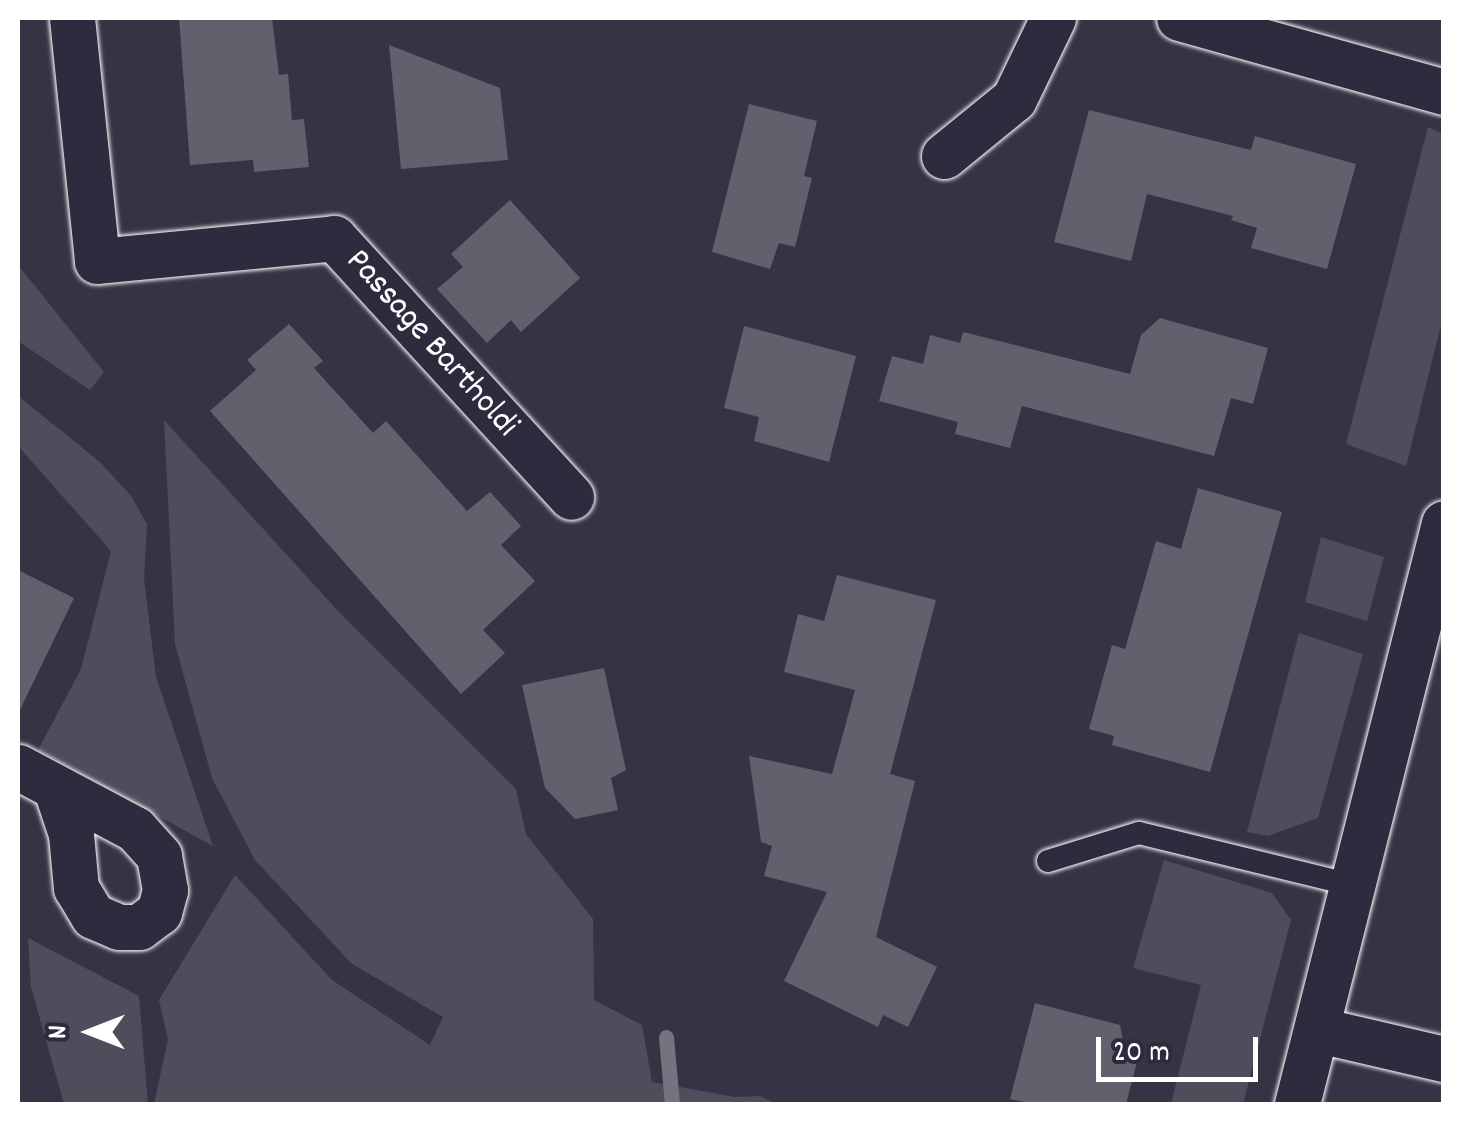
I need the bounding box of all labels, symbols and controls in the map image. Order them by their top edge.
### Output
street label: Passage Bartholdi [336,241,526,447]
north arrow [40,982,140,1082]
scale bar [1101,1017,1264,1079]
text: N [40,1025,80,1039]
text: 20 m [1113,1033,1170,1076]

